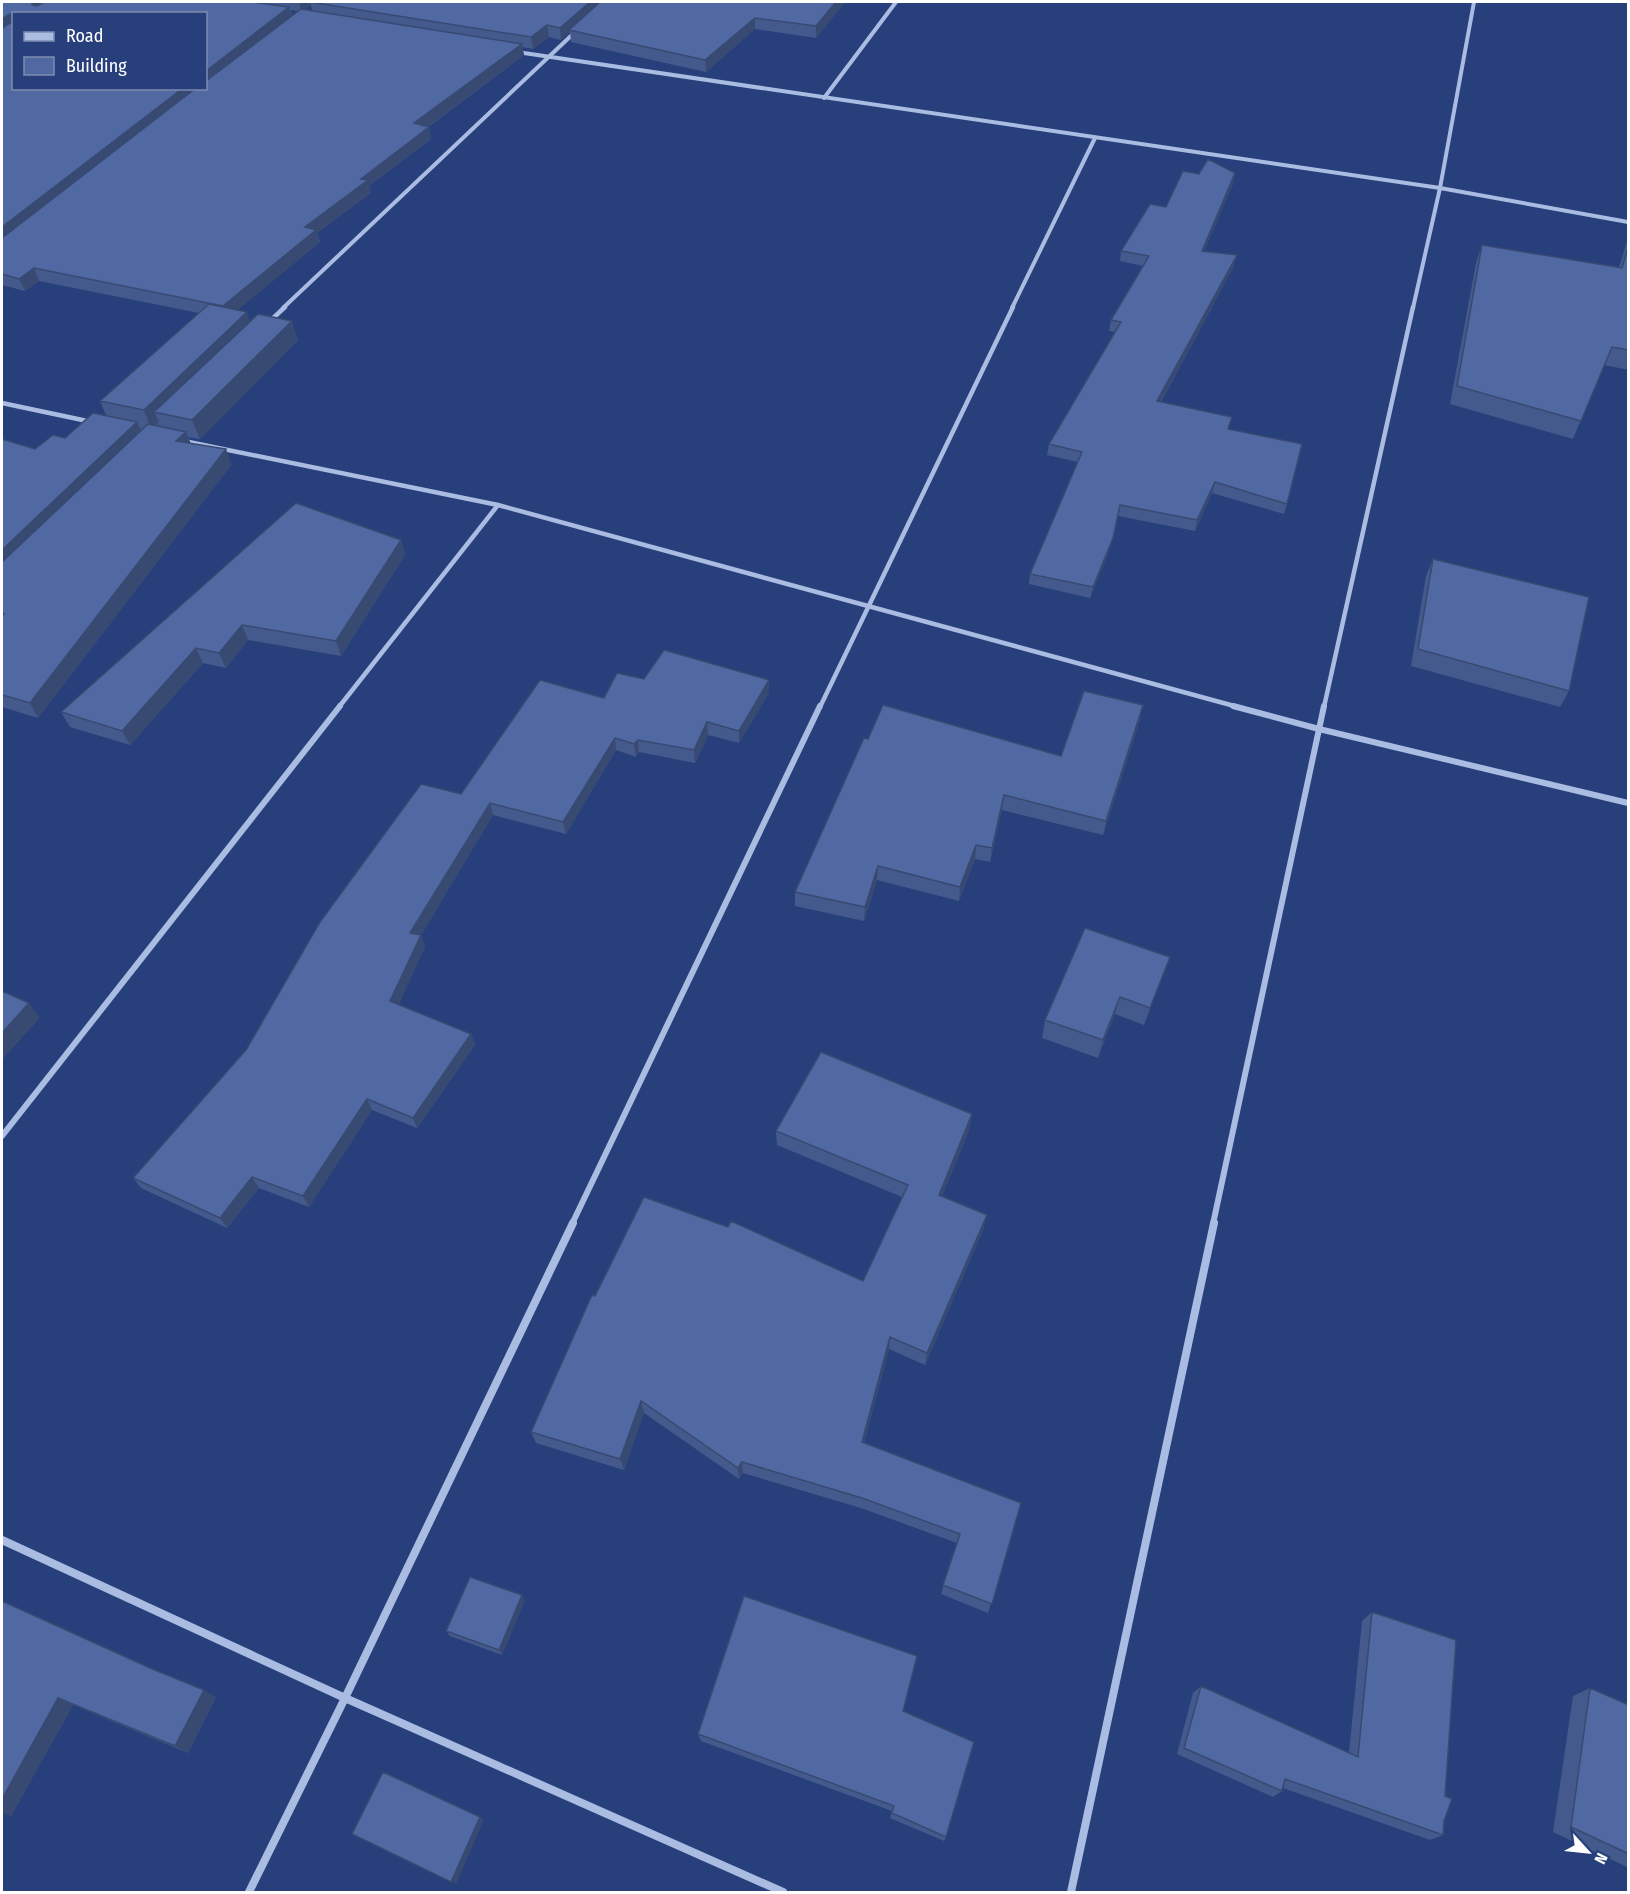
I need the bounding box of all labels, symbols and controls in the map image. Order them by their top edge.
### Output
legend [12,12,207,90]
text: Road [66,25,103,47]
text: Building [66,55,127,77]
north arrow [1558,1822,1618,1882]
text: N [1590,1850,1612,1867]

